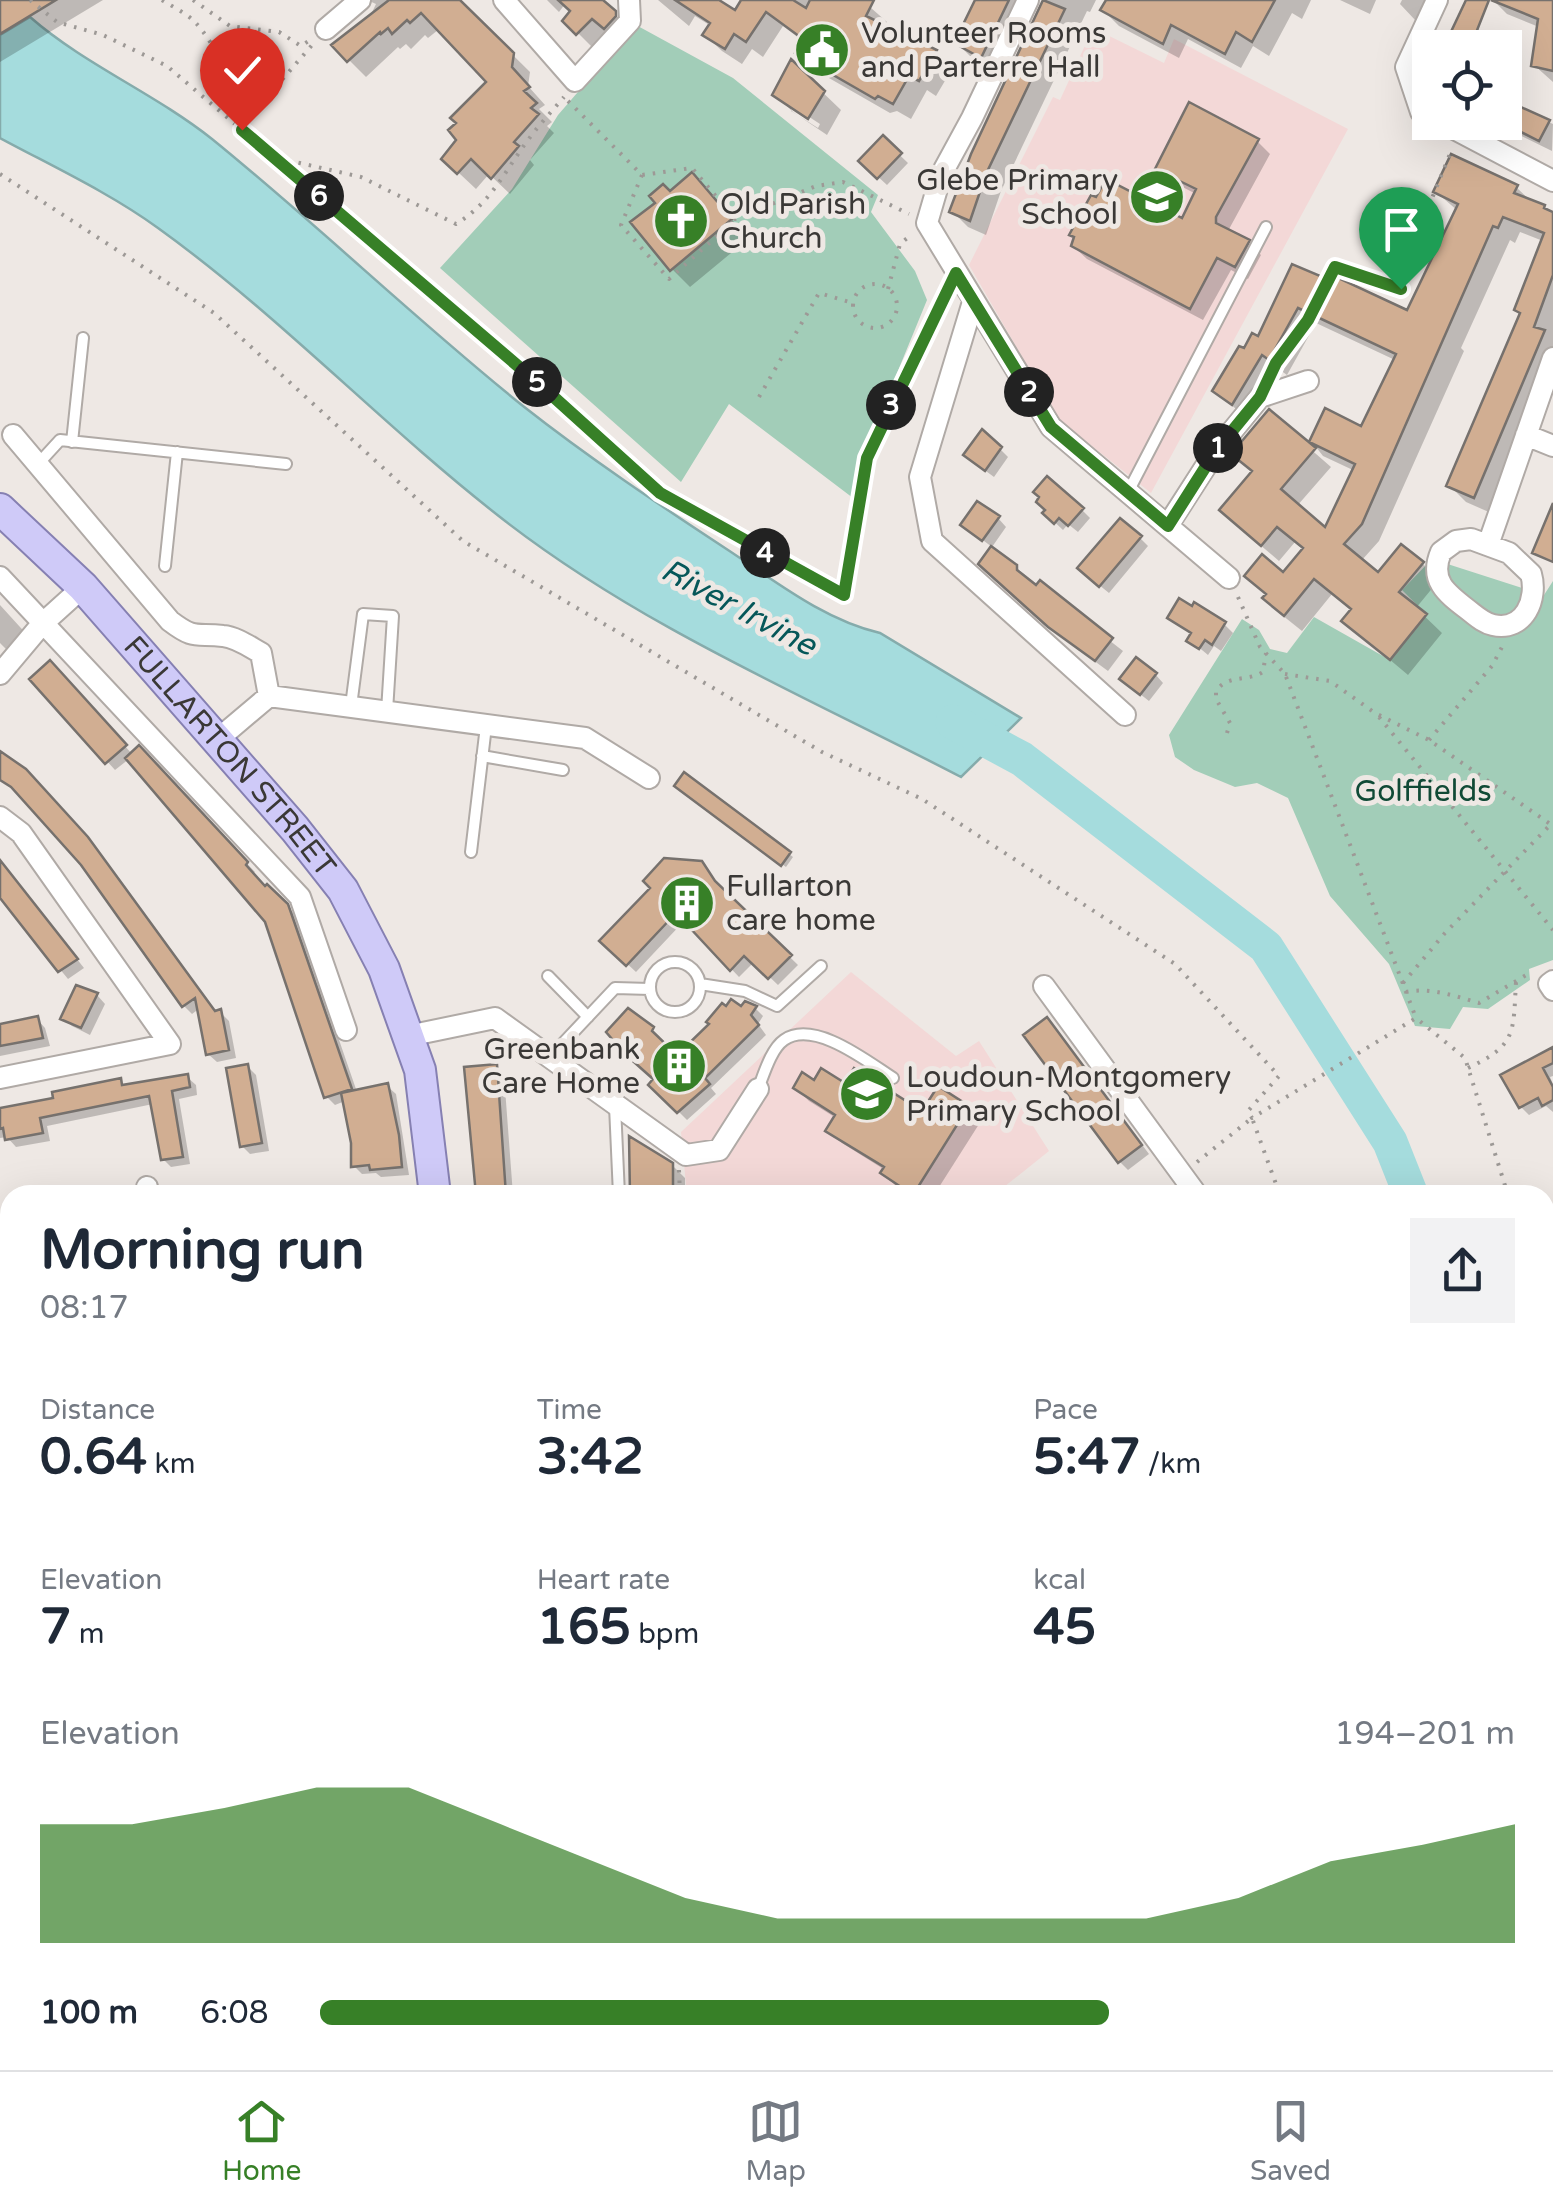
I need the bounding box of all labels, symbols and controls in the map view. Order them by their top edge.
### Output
place label: Volunteer Rooms and Parterre Hall [861,15,1106,86]
public building icon: Volunteer Rooms and Parterre Hall [792,20,852,80]
pin [200,28,285,131]
map controls [1412,30,1522,140]
button: locate [1412,30,1522,140]
icon: check [215,43,270,98]
place label: Glebe Primary School [916,162,1118,233]
school or university icon: Glebe Primary School [1127,167,1187,227]
pin: 6 [294,171,344,221]
text: 6 [310,179,328,213]
place label: Old Parish Church [720,186,866,257]
pin [1359,187,1444,290]
church icon: Old Parish Church [651,191,711,251]
icon: arrive [1374,202,1429,257]
pin: 5 [512,357,562,407]
text: 5 [528,365,546,399]
pin: 2 [1004,367,1054,417]
text: 2 [1020,375,1038,409]
pin: 3 [866,380,916,430]
text: 3 [882,388,900,422]
pin: 1 [1193,423,1243,473]
text: 1 [1209,431,1227,465]
pin: 4 [740,528,790,578]
text: 4 [756,536,774,570]
water label: River Irvine [655,551,824,665]
street label: FULLARTON STREET [116,629,343,884]
park label: Golffields [1354,773,1492,810]
place label: Fullarton care home [726,868,876,939]
building icon: Fullarton care home [657,873,717,933]
place label: Greenbank Care Home [481,1031,640,1102]
building icon: Greenbank Care Home [649,1036,709,1096]
place label: Loudoun-Montgomery Primary School [906,1059,1231,1130]
school or university icon: Loudoun-Montgomery Primary School [837,1064,897,1124]
text: Morning run [40,1218,365,1284]
button: share [1410,1218,1515,1323]
text: 08:17 [40,1289,129,1327]
text: Distance [40,1393,155,1427]
text: Time [537,1393,602,1427]
text: Pace [1033,1393,1098,1427]
text: 0.64 [40,1427,147,1487]
text: 3:42 [537,1427,644,1487]
text: 5:47 [1033,1427,1141,1487]
text: km [147,1447,195,1481]
text: /km [1141,1447,1201,1481]
text: Elevation [40,1563,162,1597]
text: Heart rate [537,1563,670,1597]
text: kcal [1033,1563,1086,1597]
text: 7 [40,1597,71,1657]
text: 165 [537,1597,631,1657]
text: 45 [1033,1597,1096,1657]
text: m [71,1617,104,1651]
text: bpm [631,1617,699,1651]
text: Elevation [40,1715,180,1753]
text: 194–201 m [1335,1715,1515,1753]
text: 100 m [40,1994,138,2032]
text: 6:08 [200,1994,269,2032]
tab: Home [222,2094,301,2188]
tab: Map [745,2094,806,2188]
tab: Saved [1250,2094,1331,2188]

